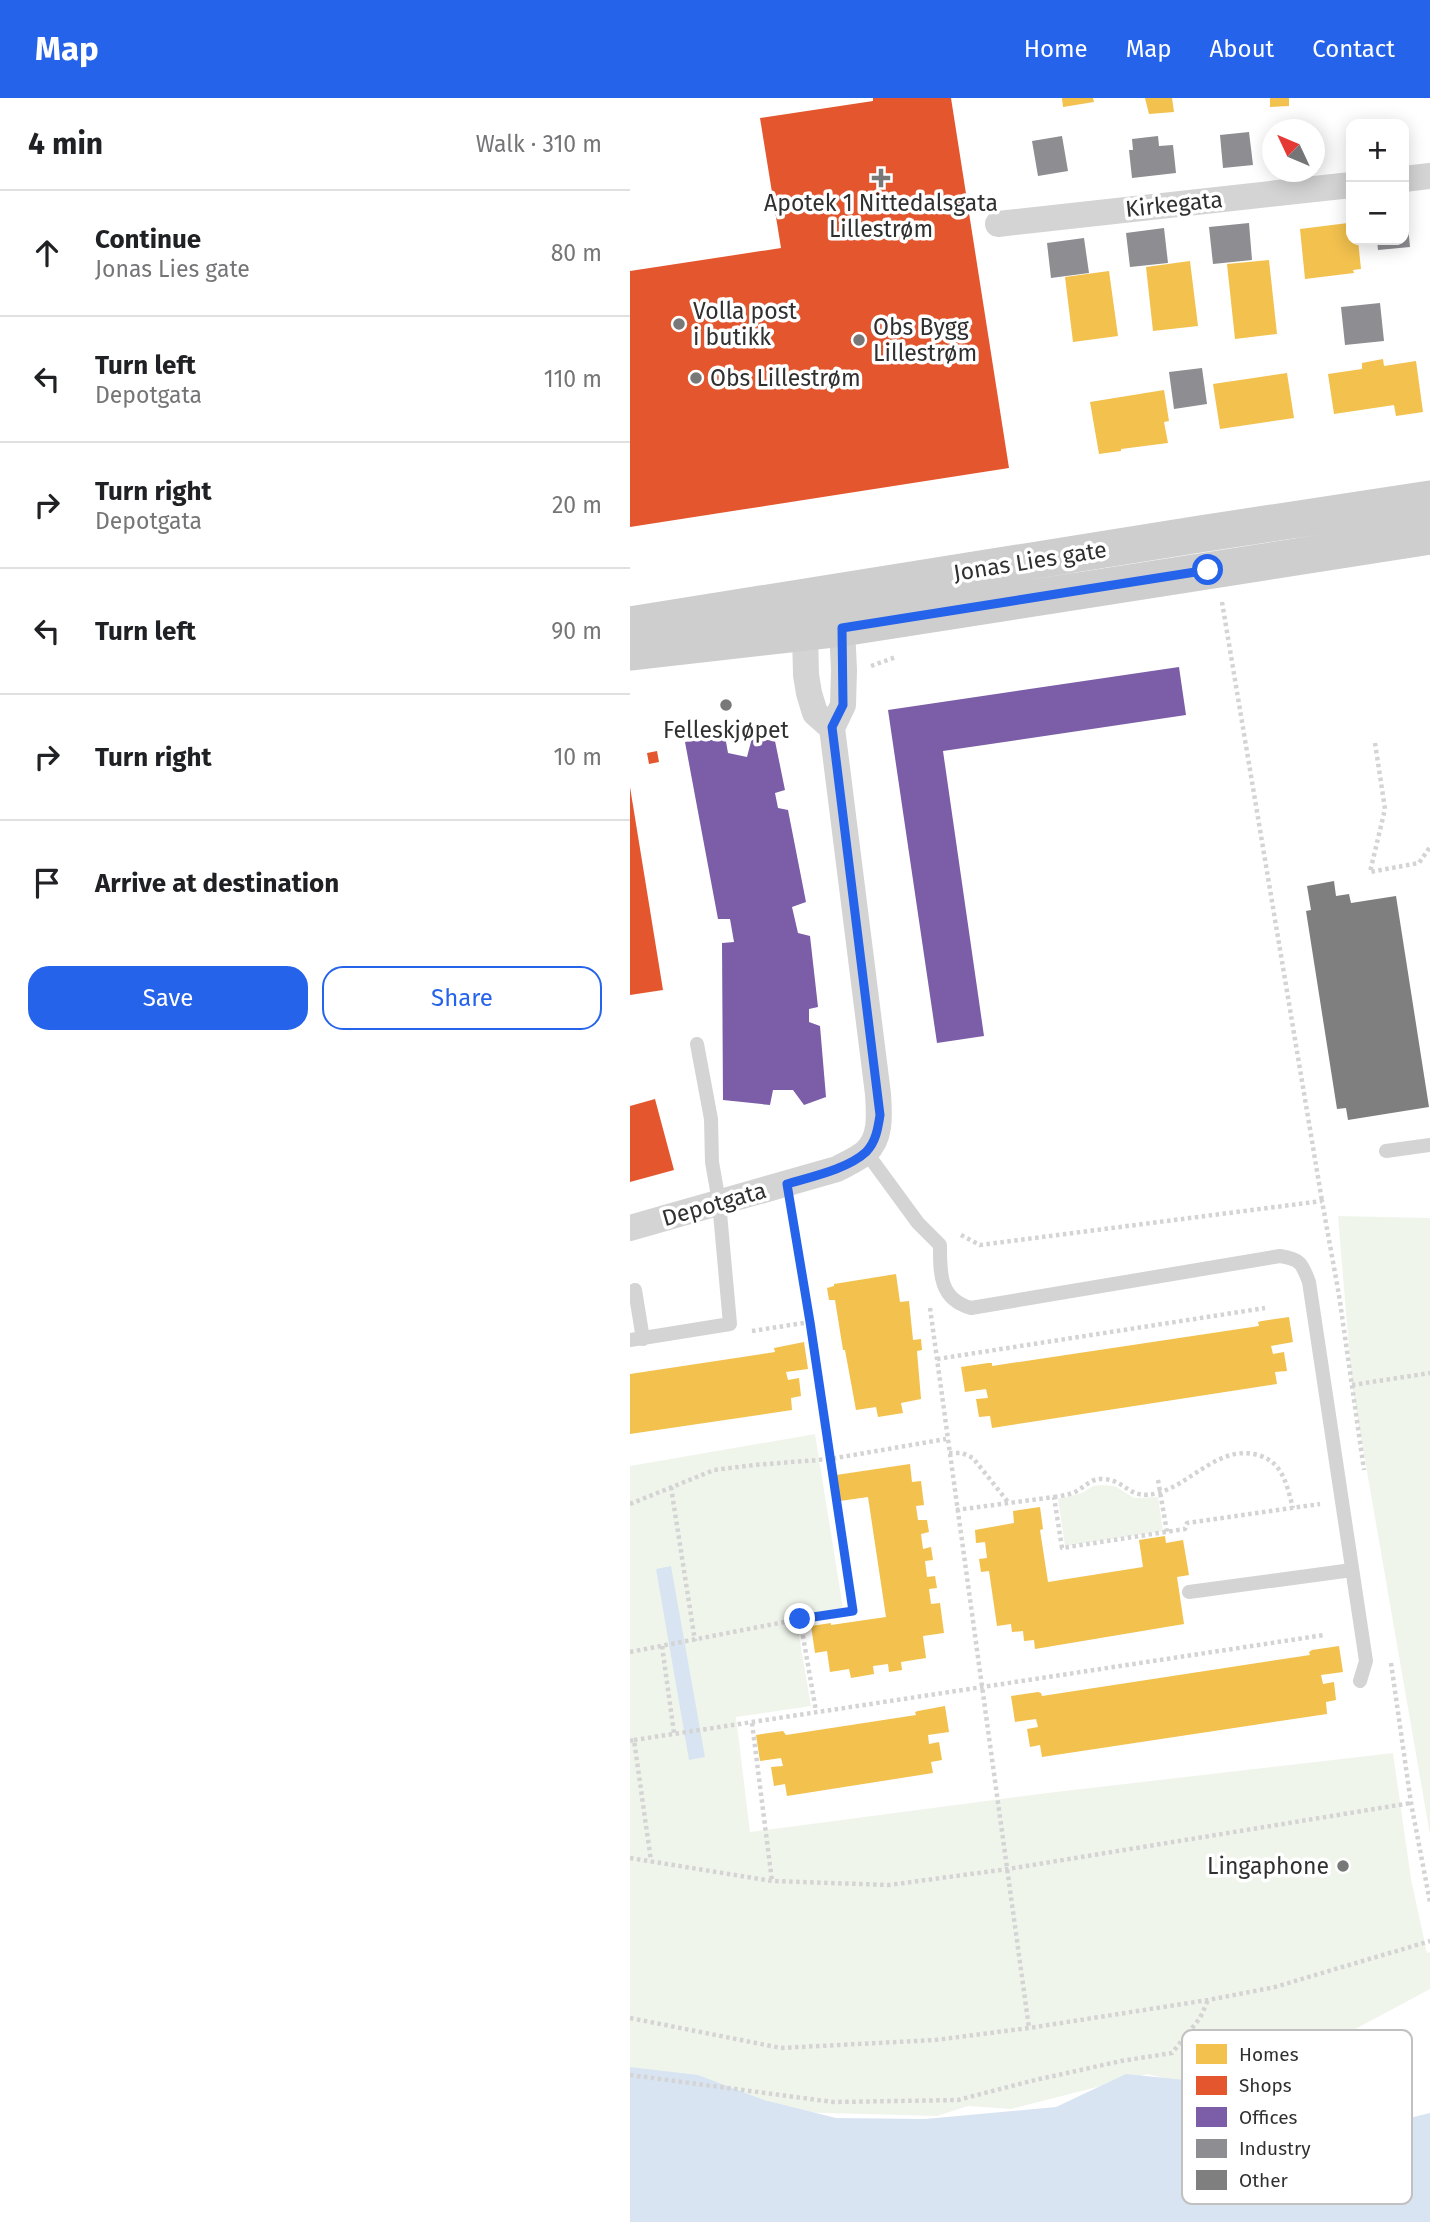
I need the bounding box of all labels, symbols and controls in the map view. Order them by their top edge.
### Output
text: Map [35,29,99,69]
text: Home [1024,35,1088,63]
text: Map [1126,35,1172,63]
text: About [1210,35,1274,63]
text: Contact [1312,35,1395,63]
north arrow [1262,119,1325,182]
map controls [1346,119,1409,245]
button: + [1346,119,1409,182]
text: 4 min [28,126,103,162]
text: Walk · 310 m [476,130,602,158]
marker: Apotek 1 Nittedalsgata Lillestrøm [873,170,889,186]
button: − [1346,182,1409,245]
street label: Kirkegata [1124,185,1224,223]
place label: Apotek 1 Nittedalsgata Lillestrøm [764,189,998,243]
text: Continue [95,224,201,255]
icon: ahead [28,234,66,272]
text: 80 m [551,239,602,267]
text: Jonas Lies gate [95,255,250,283]
place label: Volla post i butikk [693,297,797,351]
place label: Obs Bygg Lillestrøm [873,313,977,367]
marker: Volla post i butikk [671,316,687,332]
marker: Obs Bygg Lillestrøm [851,332,867,348]
text: Turn left [95,350,196,381]
icon: left [28,360,66,398]
place label: Obs Lillestrøm [710,364,861,392]
text: 110 m [544,365,602,393]
marker: Obs Lillestrøm [688,370,704,386]
text: Depotgata [95,381,202,409]
text: Turn right [95,476,212,507]
icon: right [28,486,66,524]
text: 20 m [552,491,602,519]
text: Depotgata [95,507,202,535]
street label: Jonas Lies gate [951,535,1109,587]
route start [1192,554,1223,585]
icon: left [28,612,66,650]
text: Turn left [95,616,196,647]
text: 90 m [551,617,602,645]
marker: Felleskjøpet [718,697,734,713]
place label: Felleskjøpet [663,716,790,744]
icon: right [28,738,66,776]
text: Turn right [95,742,212,773]
text: 10 m [553,743,602,771]
icon: arrive [28,864,66,902]
text: Arrive at destination [95,868,339,899]
button: Save [28,966,308,1030]
button: Share [322,966,602,1030]
street label: Depotgata [659,1176,769,1232]
route end [784,1603,815,1634]
place label: Lingaphone [1207,1852,1329,1880]
marker: Lingaphone [1335,1858,1351,1874]
legend [1182,2030,1412,2204]
text: Homes [1239,2043,1299,2066]
text: Shops [1239,2074,1292,2097]
text: Offices [1239,2106,1297,2129]
text: Industry [1239,2137,1311,2160]
text: Other [1239,2169,1288,2192]

